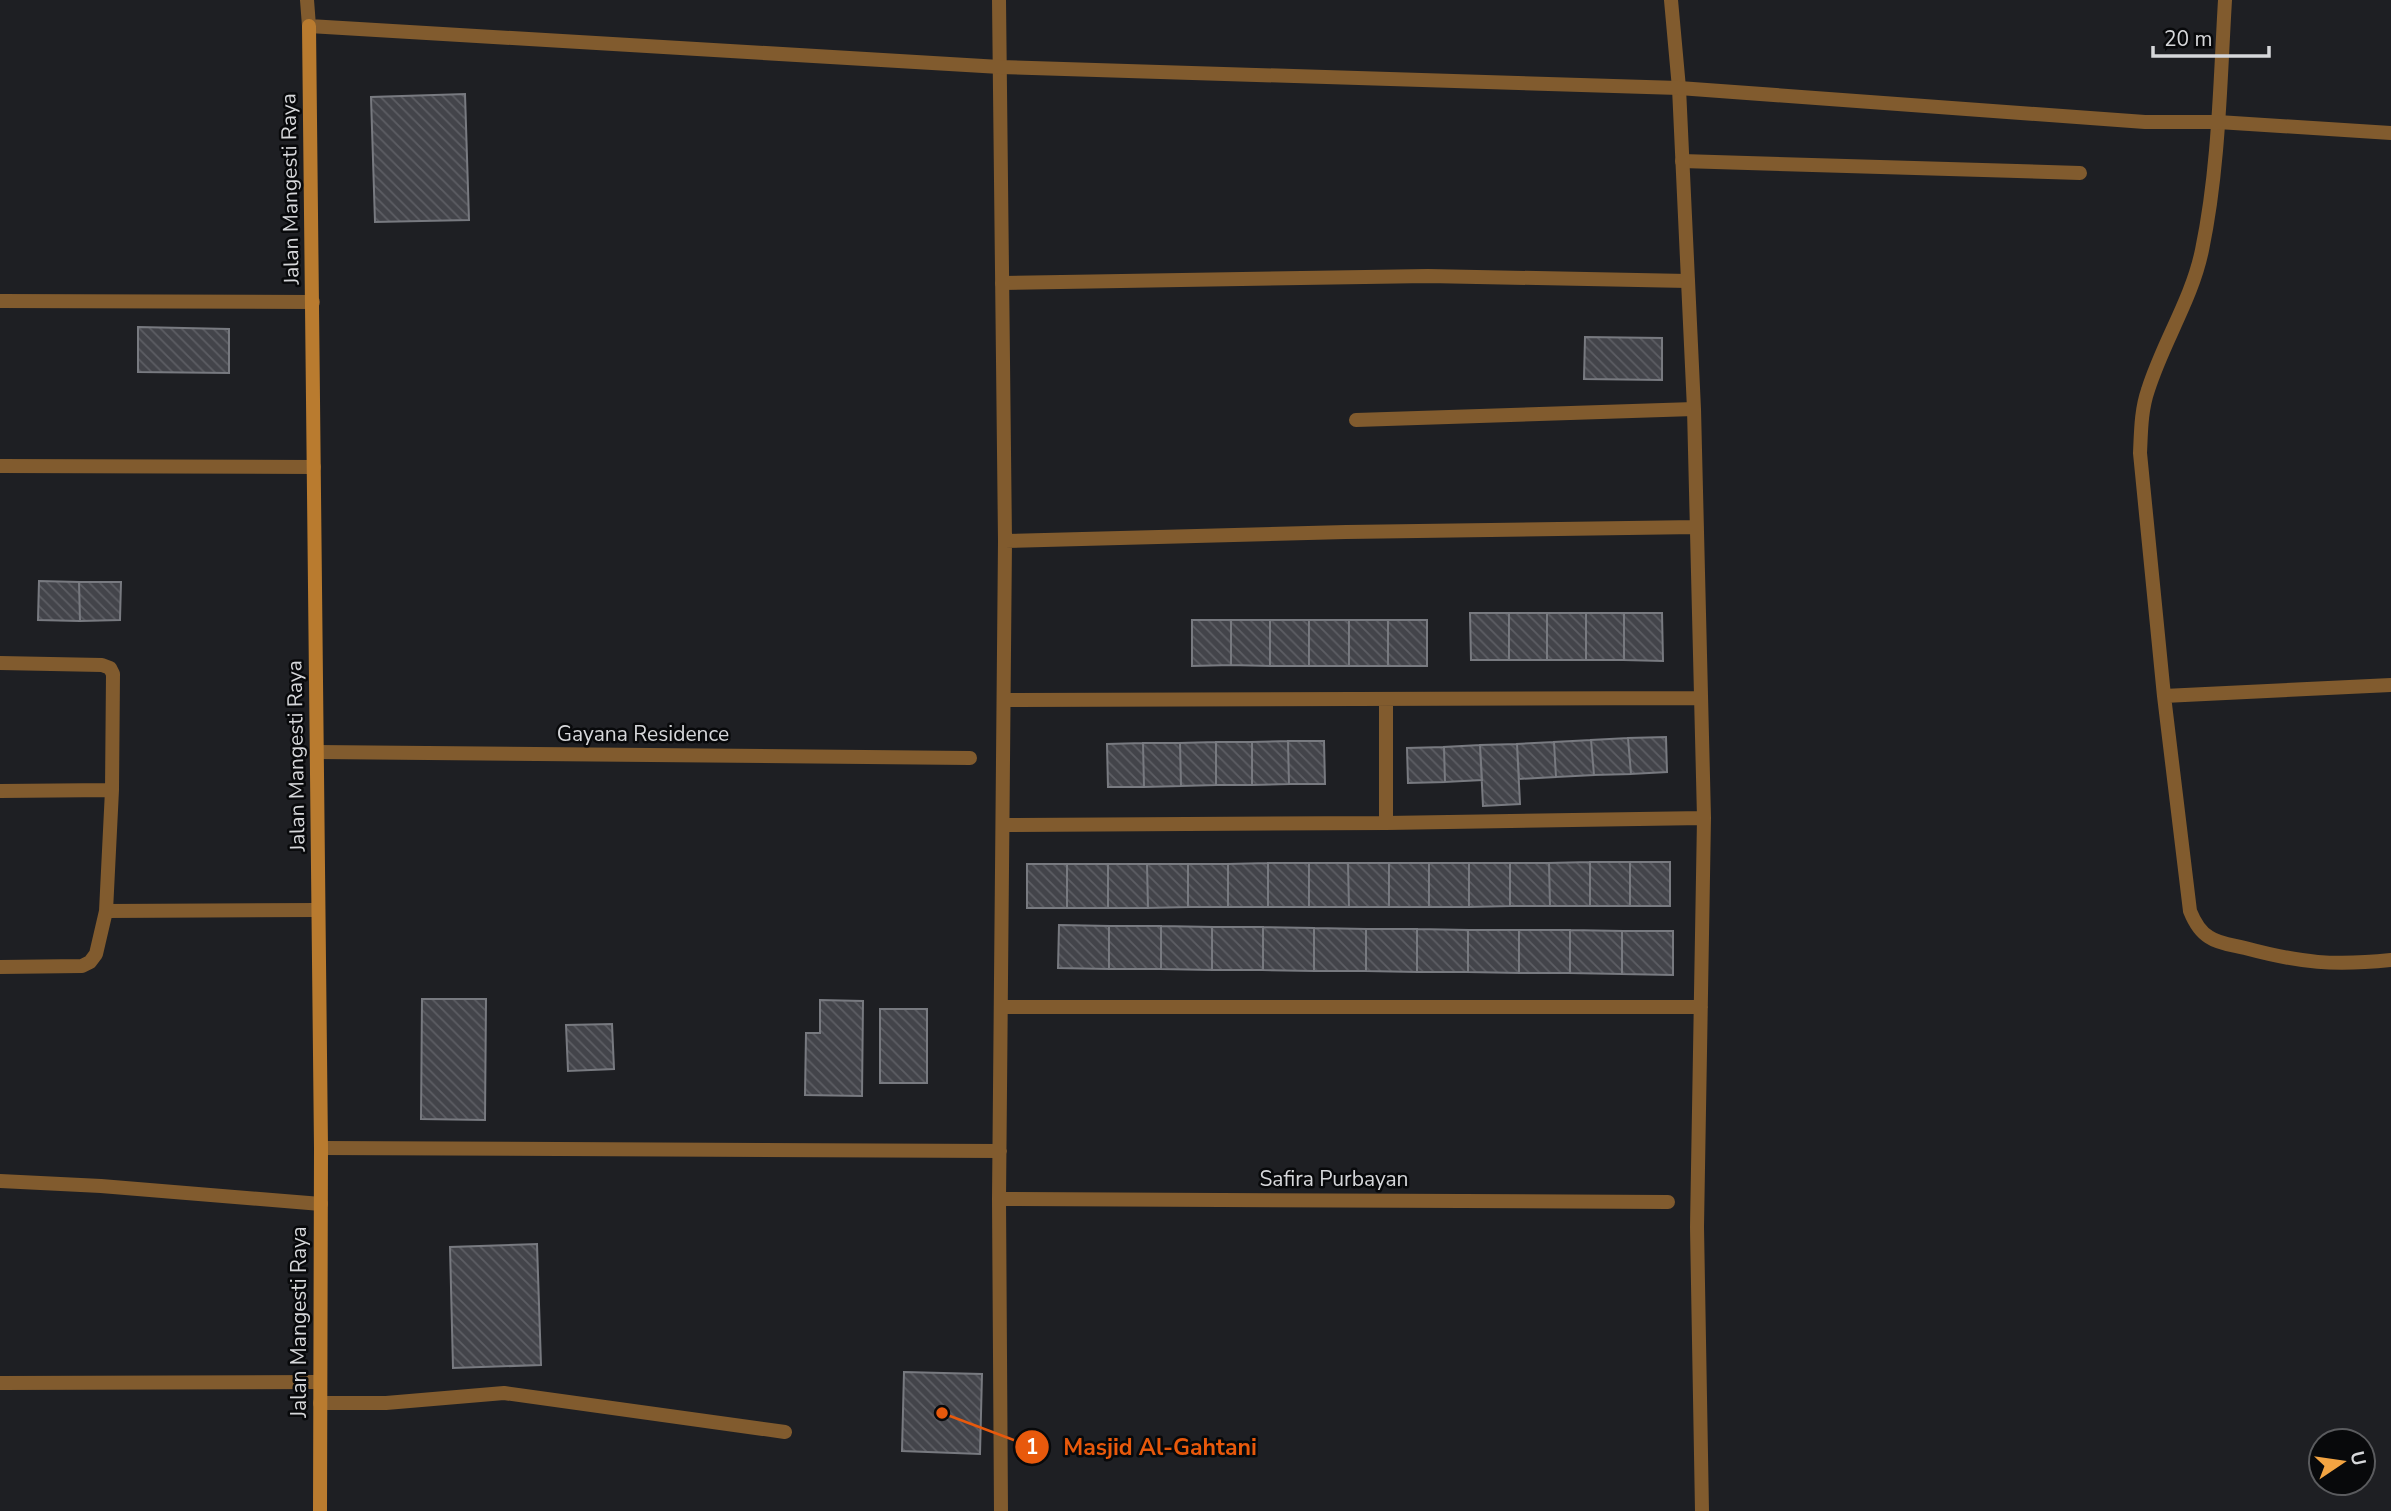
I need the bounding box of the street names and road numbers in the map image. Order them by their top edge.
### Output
street label: Jalan Mangesti Raya [274,93,306,286]
street label: Jalan Mangesti Raya [280,660,312,853]
street label: Gayana Residence [557,720,729,748]
street label: Safira Purbayan [1259,1165,1409,1193]
street label: Jalan Mangesti Raya [285,1226,313,1419]

